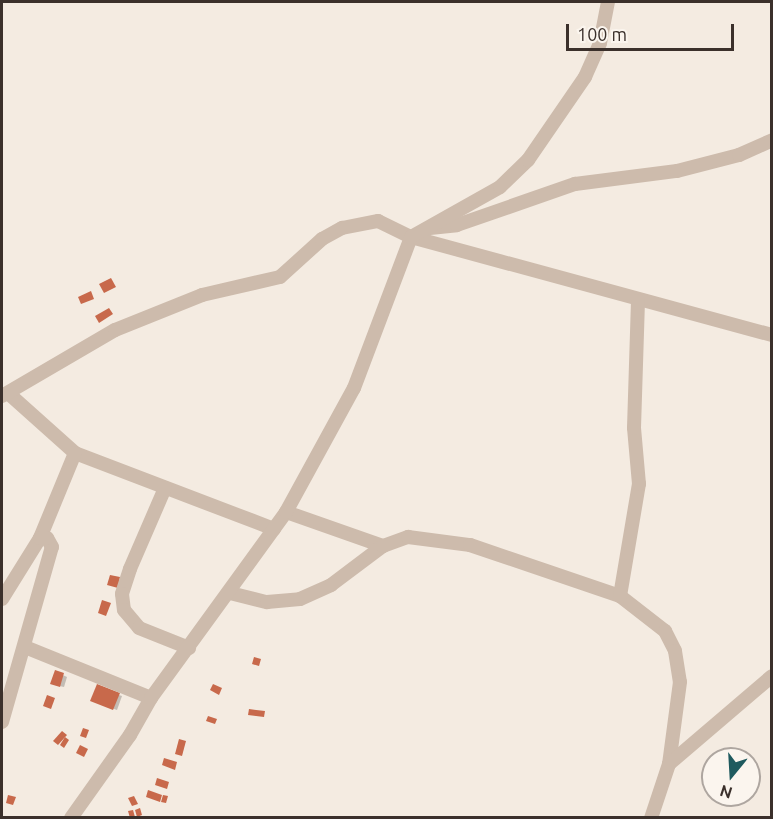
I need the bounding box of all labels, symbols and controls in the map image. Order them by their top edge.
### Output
scale bar [569,12,737,50]
text: 100 m [577,24,627,44]
north arrow [701,747,761,807]
text: N [718,782,735,803]

